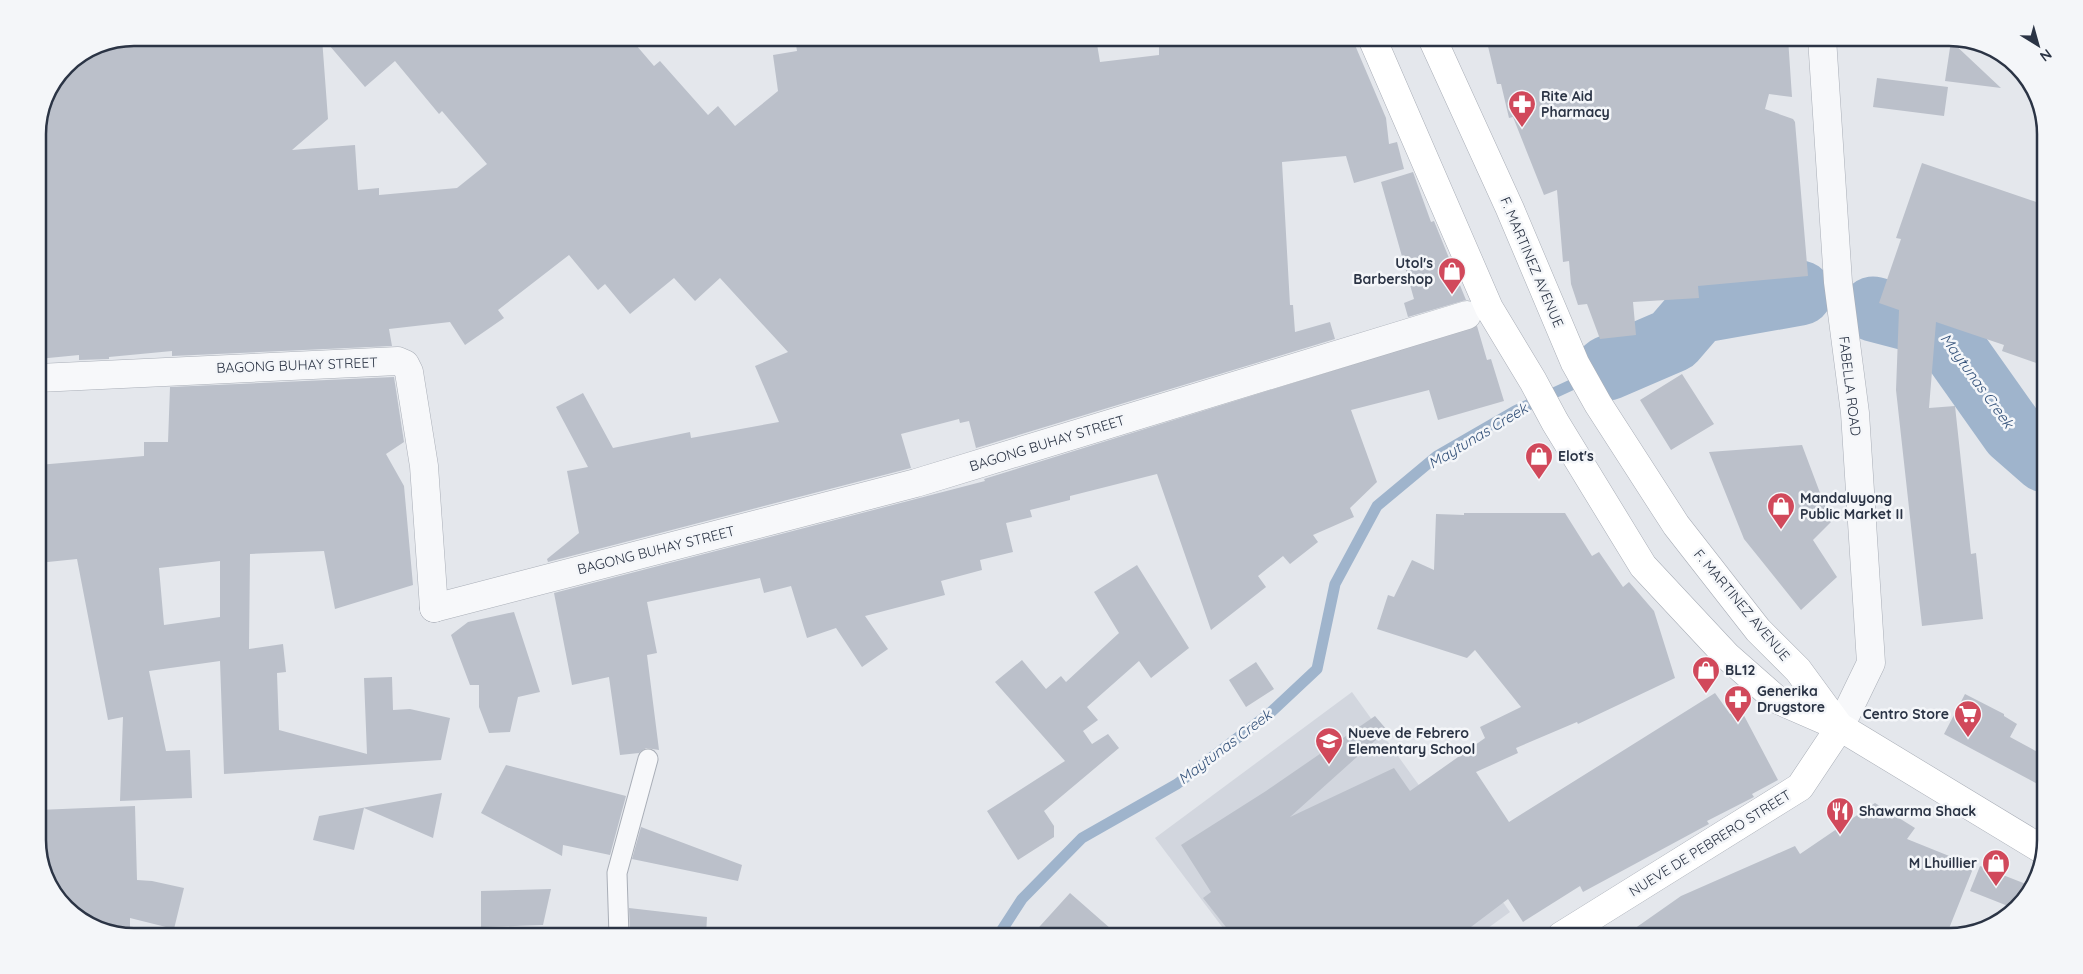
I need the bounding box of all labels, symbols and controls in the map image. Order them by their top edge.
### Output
north arrow [2013,20,2063,70]
text: N [2036,45,2055,66]
place label: Rite Aid Pharmacy [1541,87,1610,121]
pharmacy icon: Rite Aid Pharmacy [1507,89,1537,128]
street label: F. MARTINEZ AVENUE [1496,194,1568,330]
place label: Utol's Barbershop [1353,254,1433,288]
shop icon: Utol's Barbershop [1437,256,1467,295]
water label: Maytunas Creek [1937,330,2019,433]
street label: FABELLA ROAD [1835,335,1865,437]
street label: BAGONG BUHAY STREET [216,353,378,377]
water label: Maytunas Creek [1425,397,1533,473]
street label: BAGONG BUHAY STREET [967,411,1127,475]
shop icon: Elot's [1524,441,1554,480]
place label: Elot's [1558,447,1594,465]
place label: Mandaluyong Public Market II [1800,489,1903,523]
shop icon: Mandaluyong Public Market II [1766,491,1796,530]
street label: BAGONG BUHAY STREET [575,522,737,578]
street label: F. MARTINEZ AVENUE [1690,546,1794,665]
shop icon: BL12 [1691,655,1721,694]
place label: BL12 [1725,661,1755,679]
place label: Generika Drugstore [1757,682,1825,716]
pharmacy icon: Generika Drugstore [1723,684,1753,723]
supermarket icon: Centro Store [1953,699,1983,738]
water label: Maytunas Creek [1174,704,1277,788]
place label: Centro Store [1863,705,1949,723]
place label: Nueve de Febrero Elementary School [1348,724,1475,758]
school or university icon: Nueve de Febrero Elementary School [1314,726,1344,765]
street label: NUEVE DE PEBRERO STREET [1626,786,1794,900]
restaurant icon: Shawarma Shack [1825,796,1855,835]
place label: Shawarma Shack [1859,802,1976,820]
shop icon: M Lhuillier [1981,848,2011,887]
place label: M Lhuillier [1909,854,1977,872]

